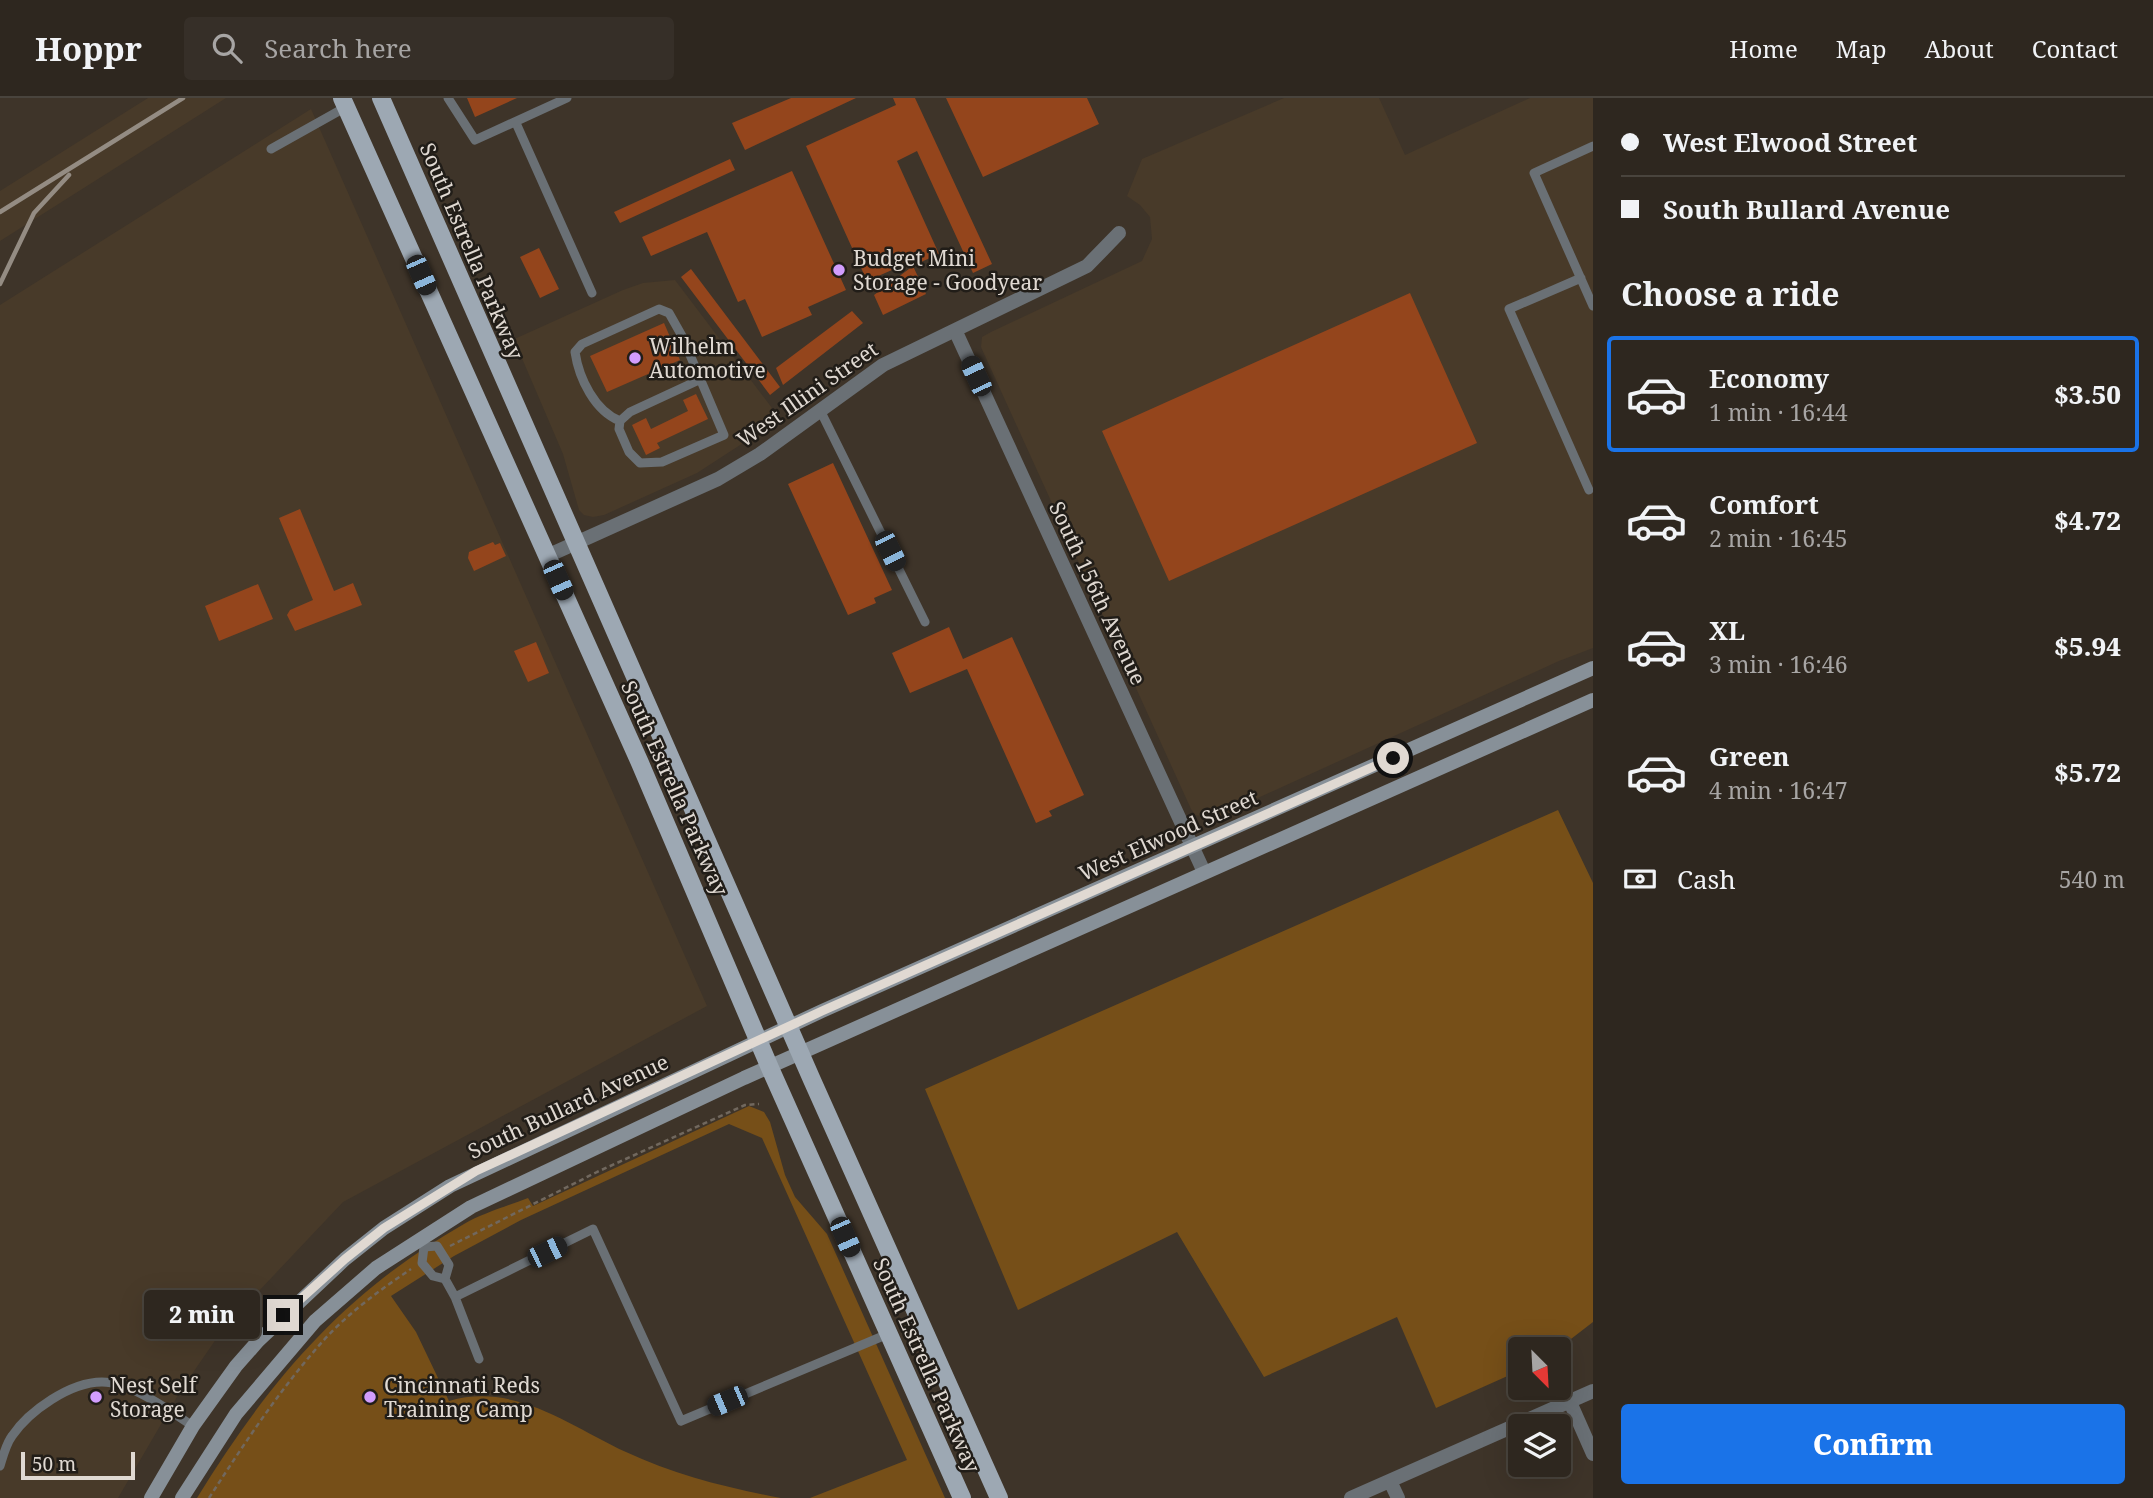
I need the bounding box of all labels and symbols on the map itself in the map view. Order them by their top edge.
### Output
street label: South Estrella Parkway [414,139,530,364]
place label: Budget Mini Storage - Goodyear [853,244,1042,296]
car [403,252,440,298]
marker: Budget Mini Storage - Goodyear [831,262,847,278]
place label: Wilhelm Automotive [649,332,766,384]
street label: West Illini Street [731,335,883,453]
marker: Wilhelm Automotive [627,350,643,366]
car [958,353,995,399]
street label: South 156th Avenue [1043,497,1153,689]
car [872,528,909,574]
car [540,557,577,603]
street label: South Estrella Parkway [615,676,735,900]
route start [1377,742,1409,774]
street label: West Elwood Street [1074,783,1262,887]
street label: South Bullard Avenue [463,1047,673,1165]
car [827,1214,864,1260]
car [524,1233,571,1271]
street label: South Estrella Parkway [867,1253,987,1477]
callout: 2 min [143,1290,258,1340]
route end [267,1299,299,1331]
north arrow [1508,1337,1572,1400]
place label: Nest Self Storage [110,1371,199,1423]
place label: Cincinnati Reds Training Camp [384,1371,540,1423]
car [704,1383,751,1419]
marker: Nest Self Storage [88,1389,104,1405]
marker: Cincinnati Reds Training Camp [362,1389,378,1405]
scale bar [21,1449,135,1481]

